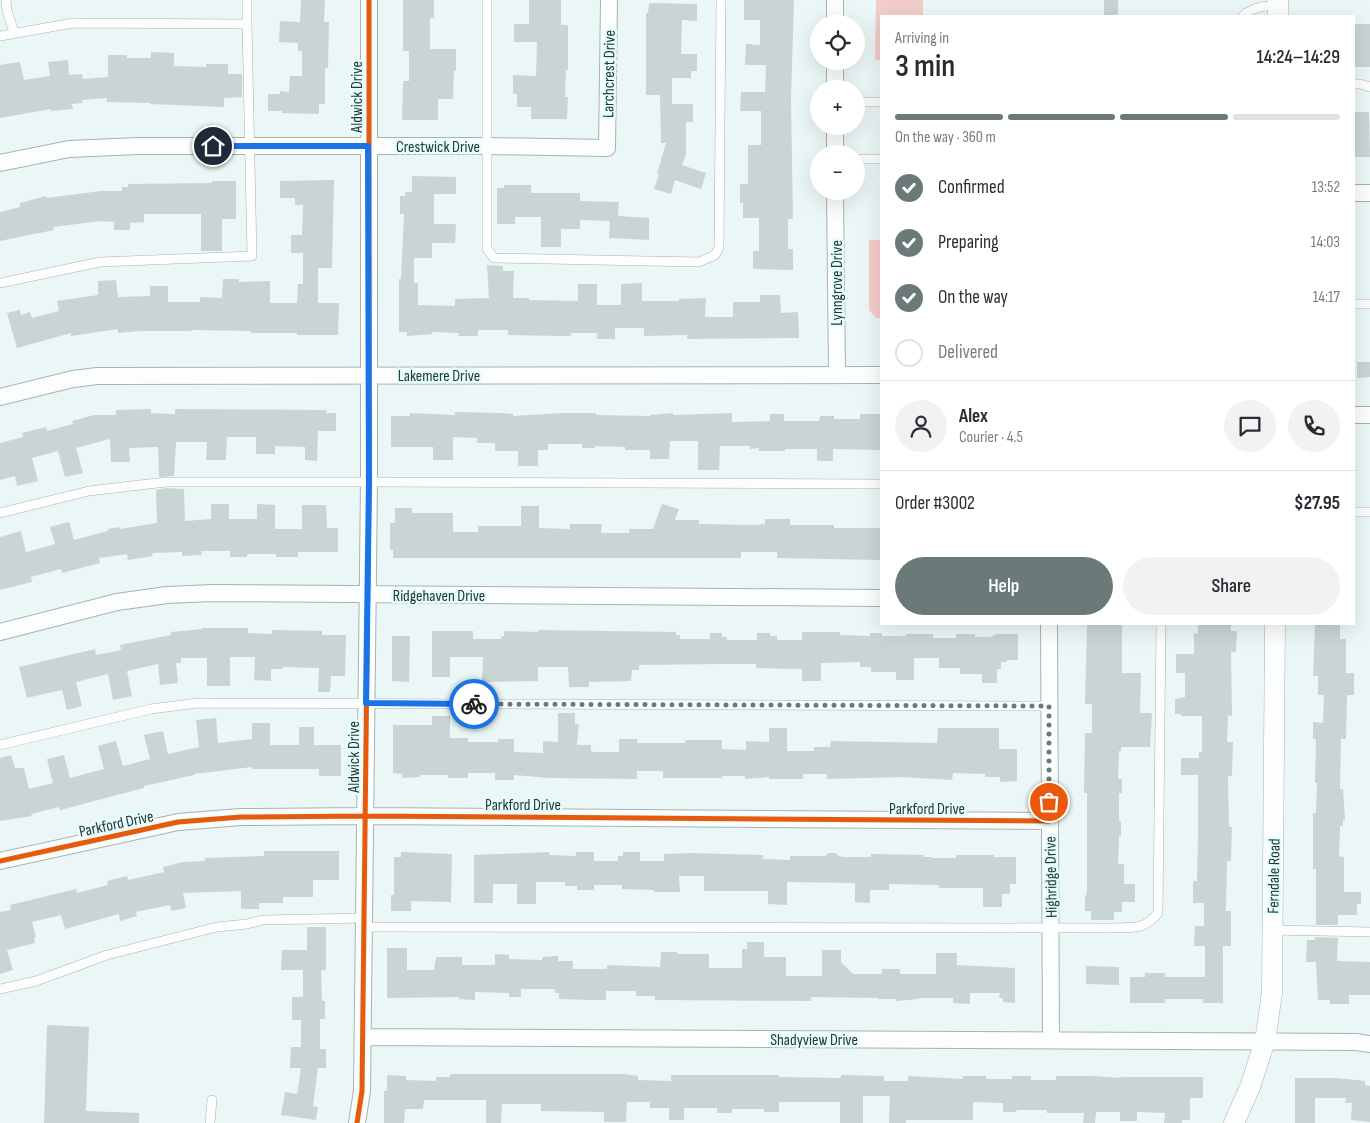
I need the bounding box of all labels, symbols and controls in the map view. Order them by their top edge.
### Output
map controls [810,15,865,200]
button: locate [810,15,865,70]
text: Arriving in [895,29,949,48]
street label: Larchcrest Drive [599,30,620,118]
text: 14:24–14:29 [1256,46,1340,69]
text: 3 min [895,47,955,86]
street label: Aldwick Drive [348,61,367,134]
button: + [810,80,865,135]
pin [192,125,234,167]
text: On the way · 360 m [895,128,996,147]
icon: home [199,132,227,160]
street label: Crestwick Drive [396,138,480,157]
button: − [810,145,865,200]
icon: check [895,174,923,202]
text: Confirmed [938,176,1005,199]
text: 13:52 [1312,178,1340,197]
icon: check [895,229,923,257]
text: Preparing [938,231,999,254]
text: 14:03 [1311,233,1340,252]
street label: Lynngrove Drive [828,240,847,326]
icon: check [895,284,923,312]
text: On the way [938,286,1008,309]
text: 14:17 [1313,288,1340,307]
text: Delivered [938,341,998,364]
street label: Lakemere Drive [398,367,480,386]
button: person [895,400,947,452]
button: chat [1224,400,1276,452]
button: phone [1288,400,1340,452]
text: Alex [959,405,988,428]
text: Courier · 4.5 [959,428,1023,447]
text: Order #3002 [895,492,975,515]
text: $27.95 [1294,492,1340,515]
button: Help [895,557,1113,615]
button: Share [1123,557,1340,615]
street label: Ridgehaven Drive [393,587,485,606]
courier [449,679,499,729]
icon: bike [460,690,488,718]
street label: Aldwick Drive [345,721,364,794]
pin [1028,781,1070,823]
icon: bag [1035,788,1063,816]
street label: Parkford Drive [485,796,561,815]
street label: Parkford Drive [889,800,965,819]
street label: Parkford Drive [77,807,155,842]
street label: Highridge Drive [1041,836,1062,918]
street label: Ferndale Road [1264,838,1285,914]
street label: Shadyview Drive [770,1031,858,1050]

